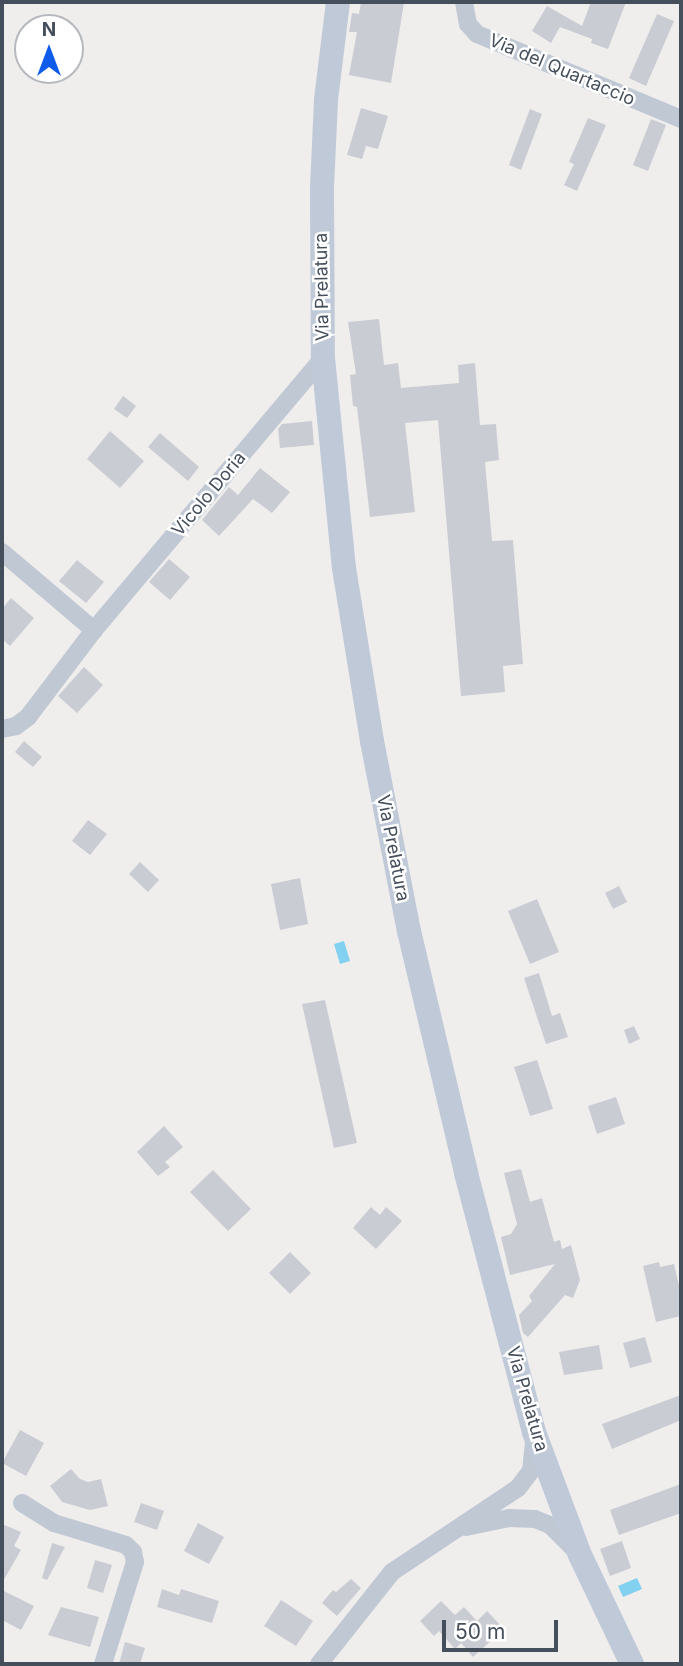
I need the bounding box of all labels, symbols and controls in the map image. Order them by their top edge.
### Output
north arrow [14,14,84,84]
text: N [42,18,56,41]
street label: Via del Quartaccio [486,30,638,110]
street label: Via Prelatura [310,233,334,341]
street label: Vicolo Doria [168,447,250,541]
street label: Via Prelatura [372,793,414,903]
street label: Via Prelatura [502,1344,552,1454]
scale bar [445,1606,560,1650]
text: 50 m [455,1619,505,1644]

